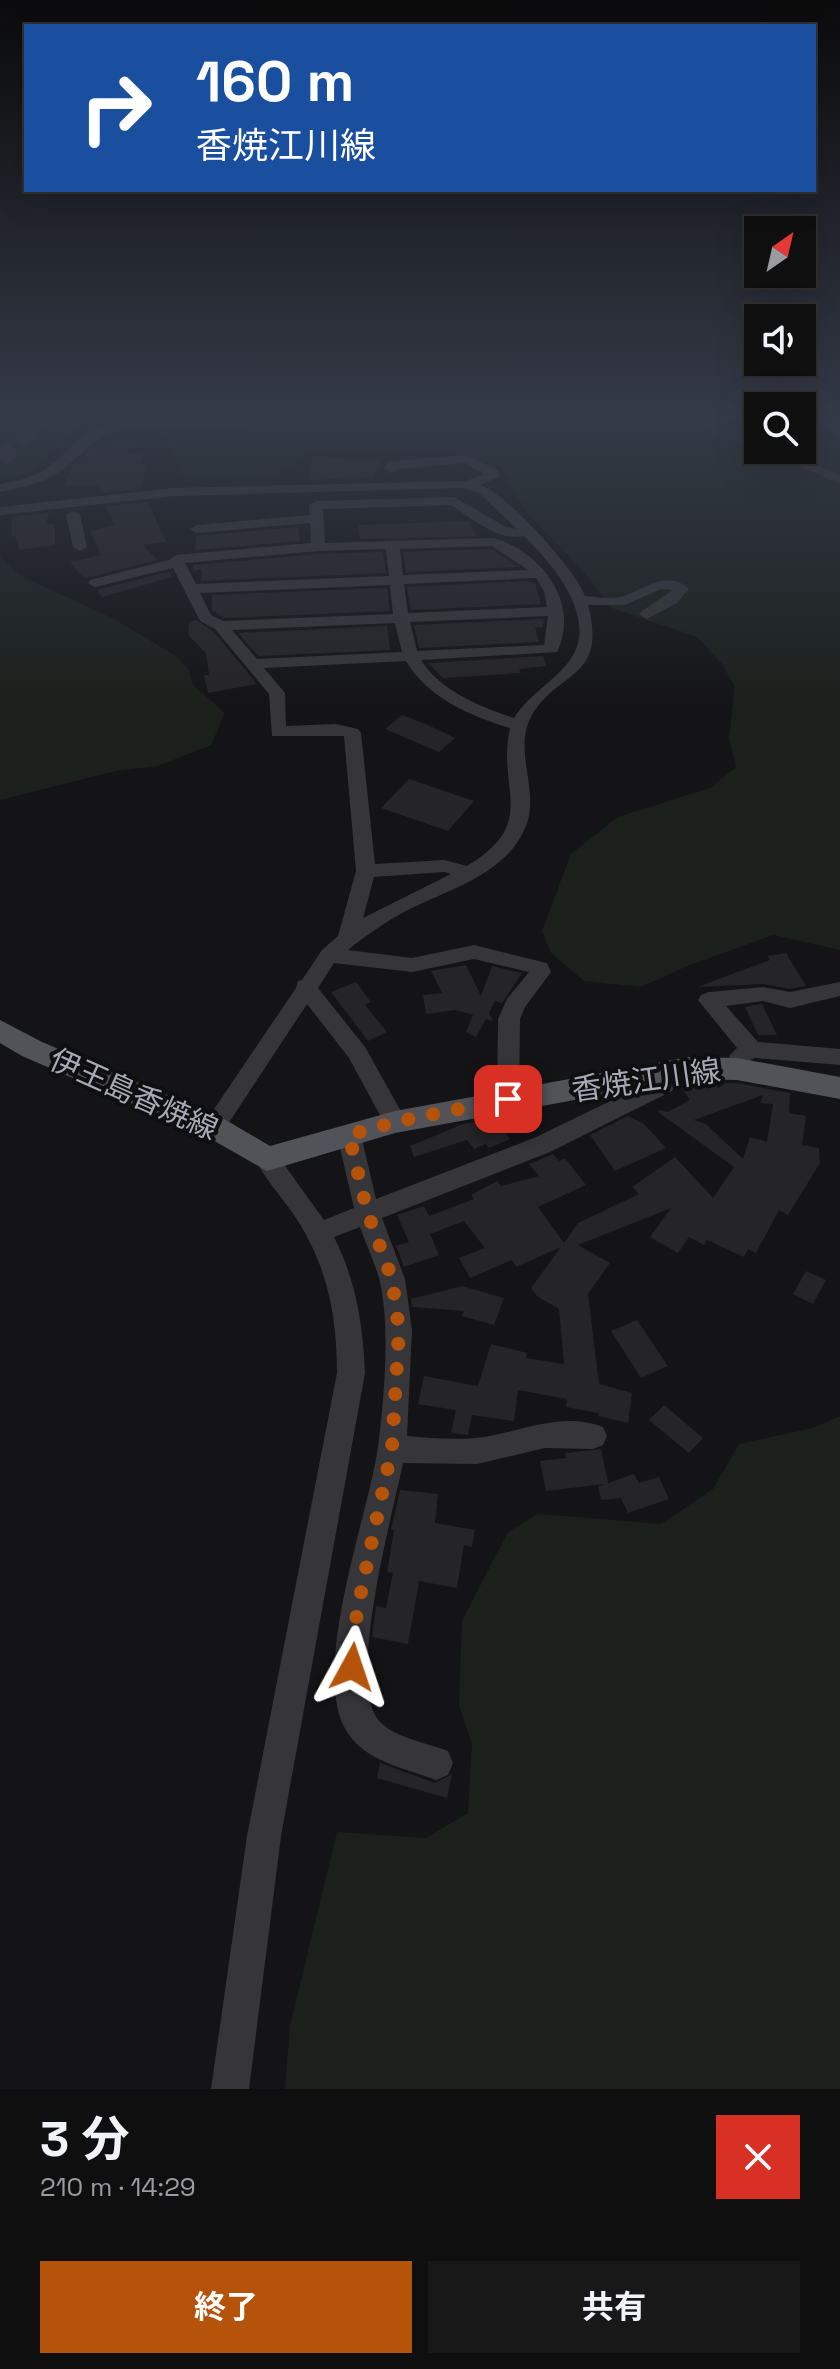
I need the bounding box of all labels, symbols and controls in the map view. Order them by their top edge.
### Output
text: 160 m [196,46,354,117]
icon: right [64,56,168,160]
text: 香焼江川線 [196,123,376,169]
north arrow [744,216,816,288]
map controls [744,216,816,464]
button: sound [744,304,816,376]
button: search [744,392,816,464]
street label: 伊王島香焼線 [44,1040,224,1148]
street label: 香焼江川線 [569,1050,723,1110]
pin [474,1065,542,1133]
icon: arrive [486,1077,530,1121]
position arrow [310,1625,394,1709]
text: 3 分 [40,2109,129,2170]
button: close [716,2115,800,2199]
text: 210 m · 14:29 [40,2170,196,2204]
button: 終了 [40,2261,412,2353]
button: 共有 [428,2261,800,2353]

